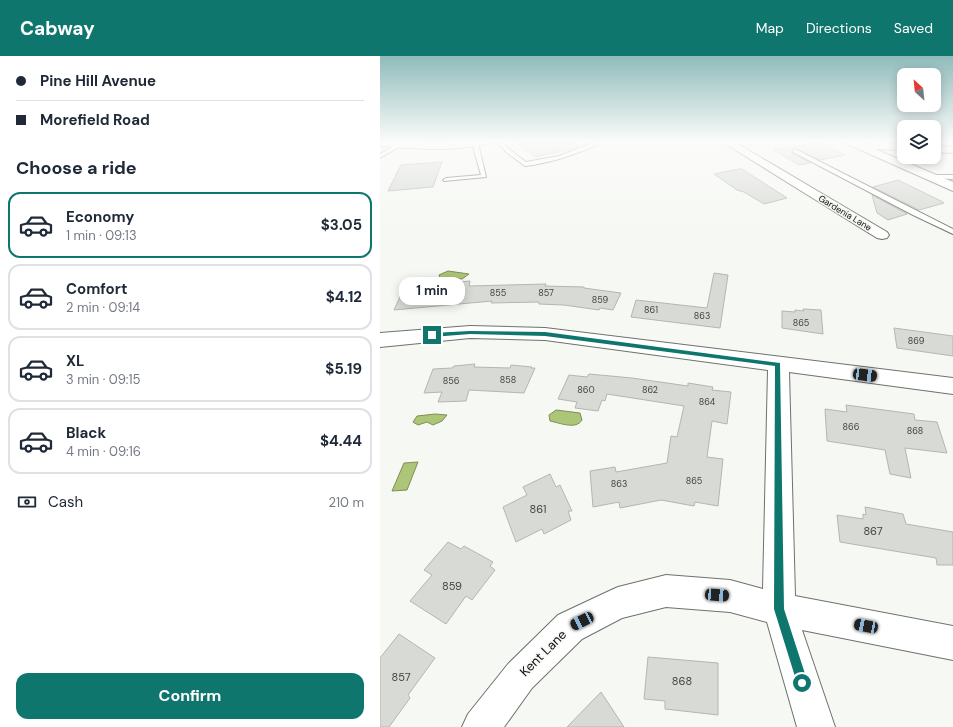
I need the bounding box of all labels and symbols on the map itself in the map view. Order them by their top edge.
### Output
north arrow [897,68,941,112]
street label: Gardenia Lane [816,192,874,234]
callout: 1 min [399,277,465,305]
house number: 855 [490,287,506,299]
house number: 857 [538,287,554,299]
house number: 859 [592,294,609,306]
house number: 861 [644,304,658,316]
house number: 863 [694,310,710,322]
house number: 865 [793,317,809,329]
route end [423,326,441,344]
house number: 869 [908,335,925,347]
car [852,368,878,382]
house number: 858 [500,374,516,386]
house number: 856 [443,375,460,387]
house number: 860 [577,384,595,396]
house number: 862 [642,384,658,396]
house number: 864 [699,396,716,408]
house number: 866 [843,421,860,433]
house number: 868 [907,425,923,437]
house number: 865 [686,475,702,487]
house number: 863 [611,478,627,490]
house number: 861 [529,502,547,516]
house number: 867 [863,524,883,538]
house number: 859 [442,579,462,593]
car [705,588,729,602]
car [569,610,595,632]
car [853,618,879,634]
street label: Kent Lane [516,626,570,680]
house number: 857 [391,670,411,684]
house number: 868 [672,674,692,688]
route start [793,674,811,692]

